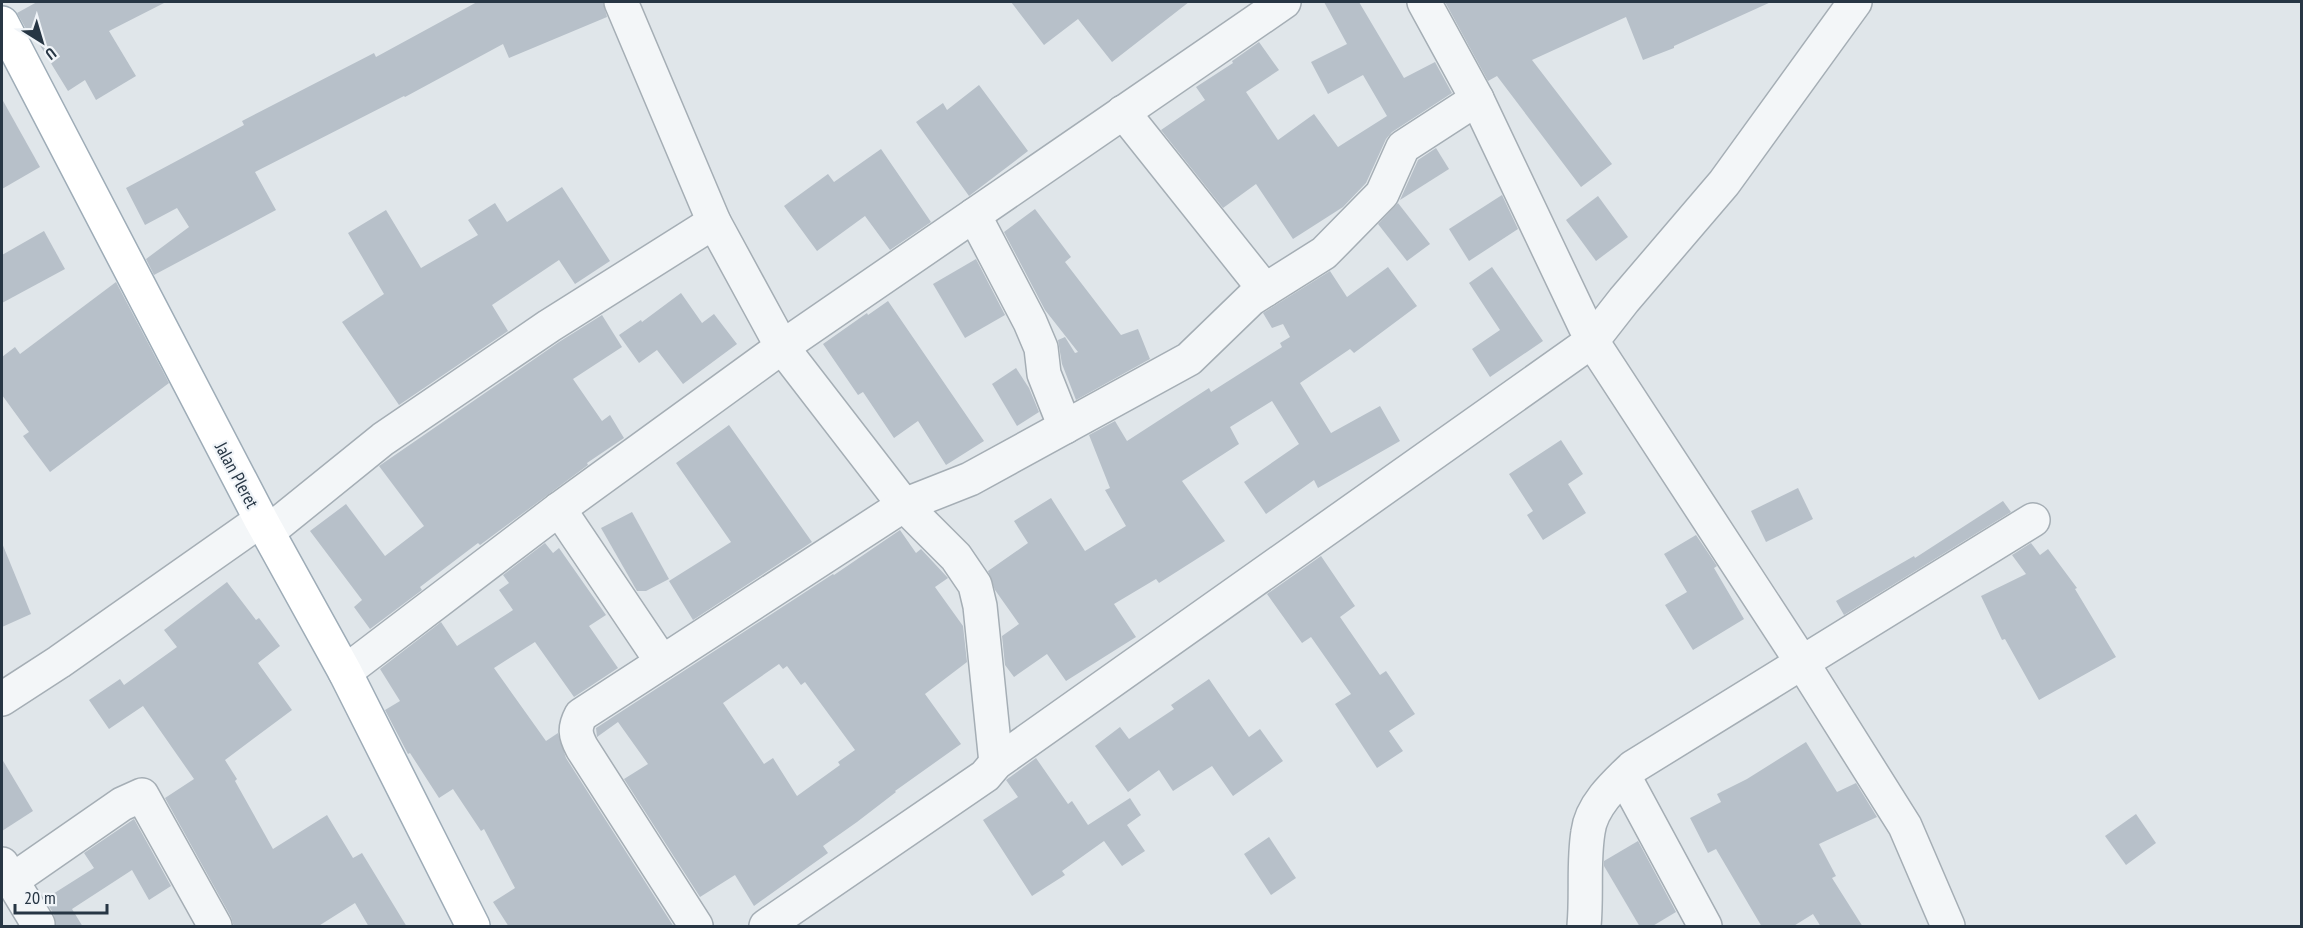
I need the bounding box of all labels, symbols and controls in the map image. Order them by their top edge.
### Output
north arrow [12,12,72,72]
text: U [42,44,60,64]
street label: Jalan Pleret [210,437,264,512]
scale bar [15,877,106,915]
text: 20 m [24,886,56,909]

